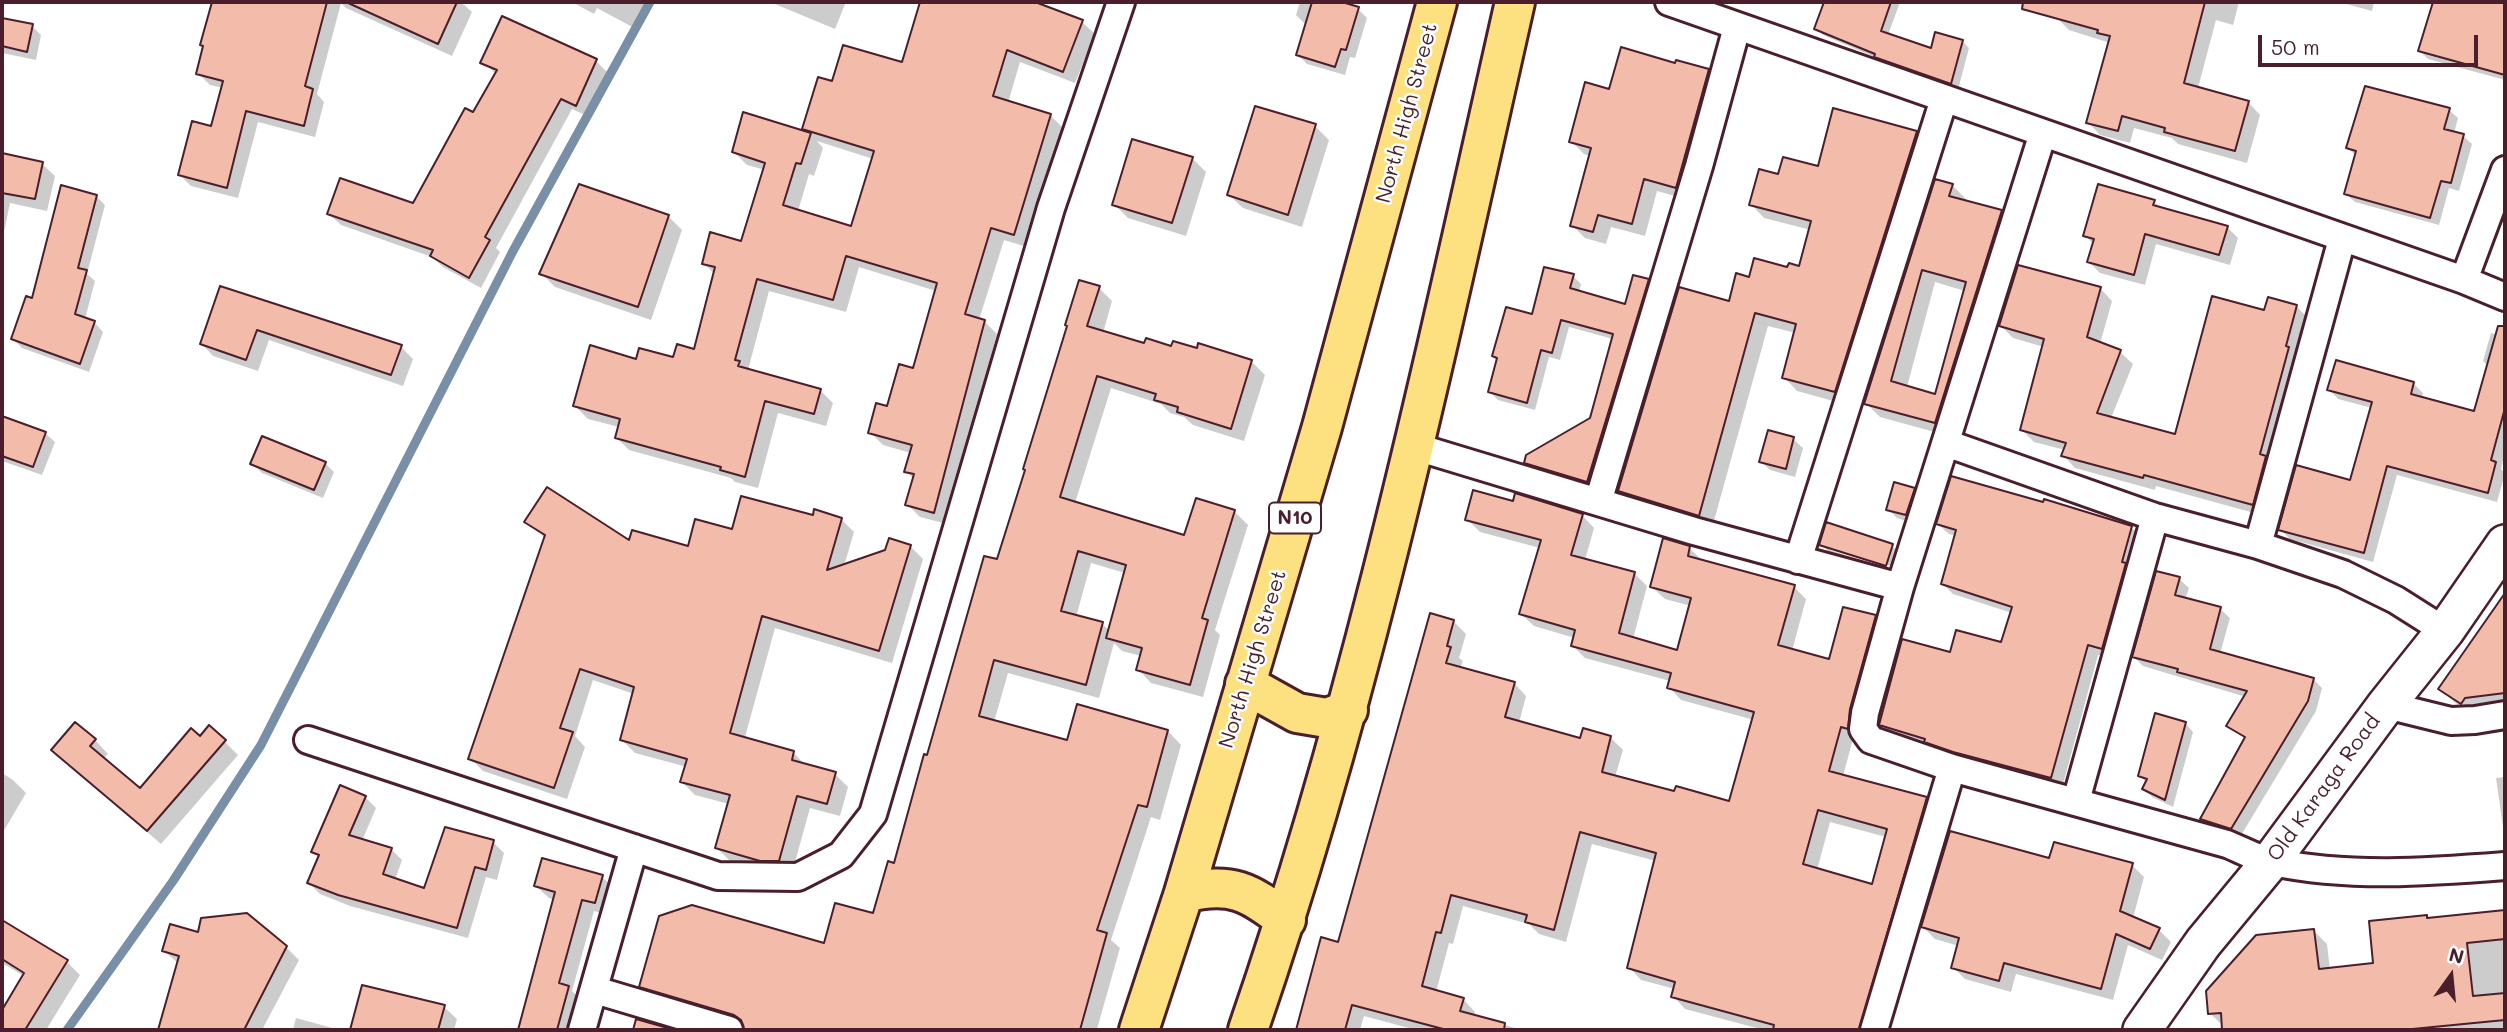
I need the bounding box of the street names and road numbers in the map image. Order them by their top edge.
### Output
street label: North High Street [1371,20,1443,206]
road number: N10 [1269,503,1321,534]
street label: North High Street [1214,567,1292,751]
street label: Old Karaga Road [2262,710,2386,866]

